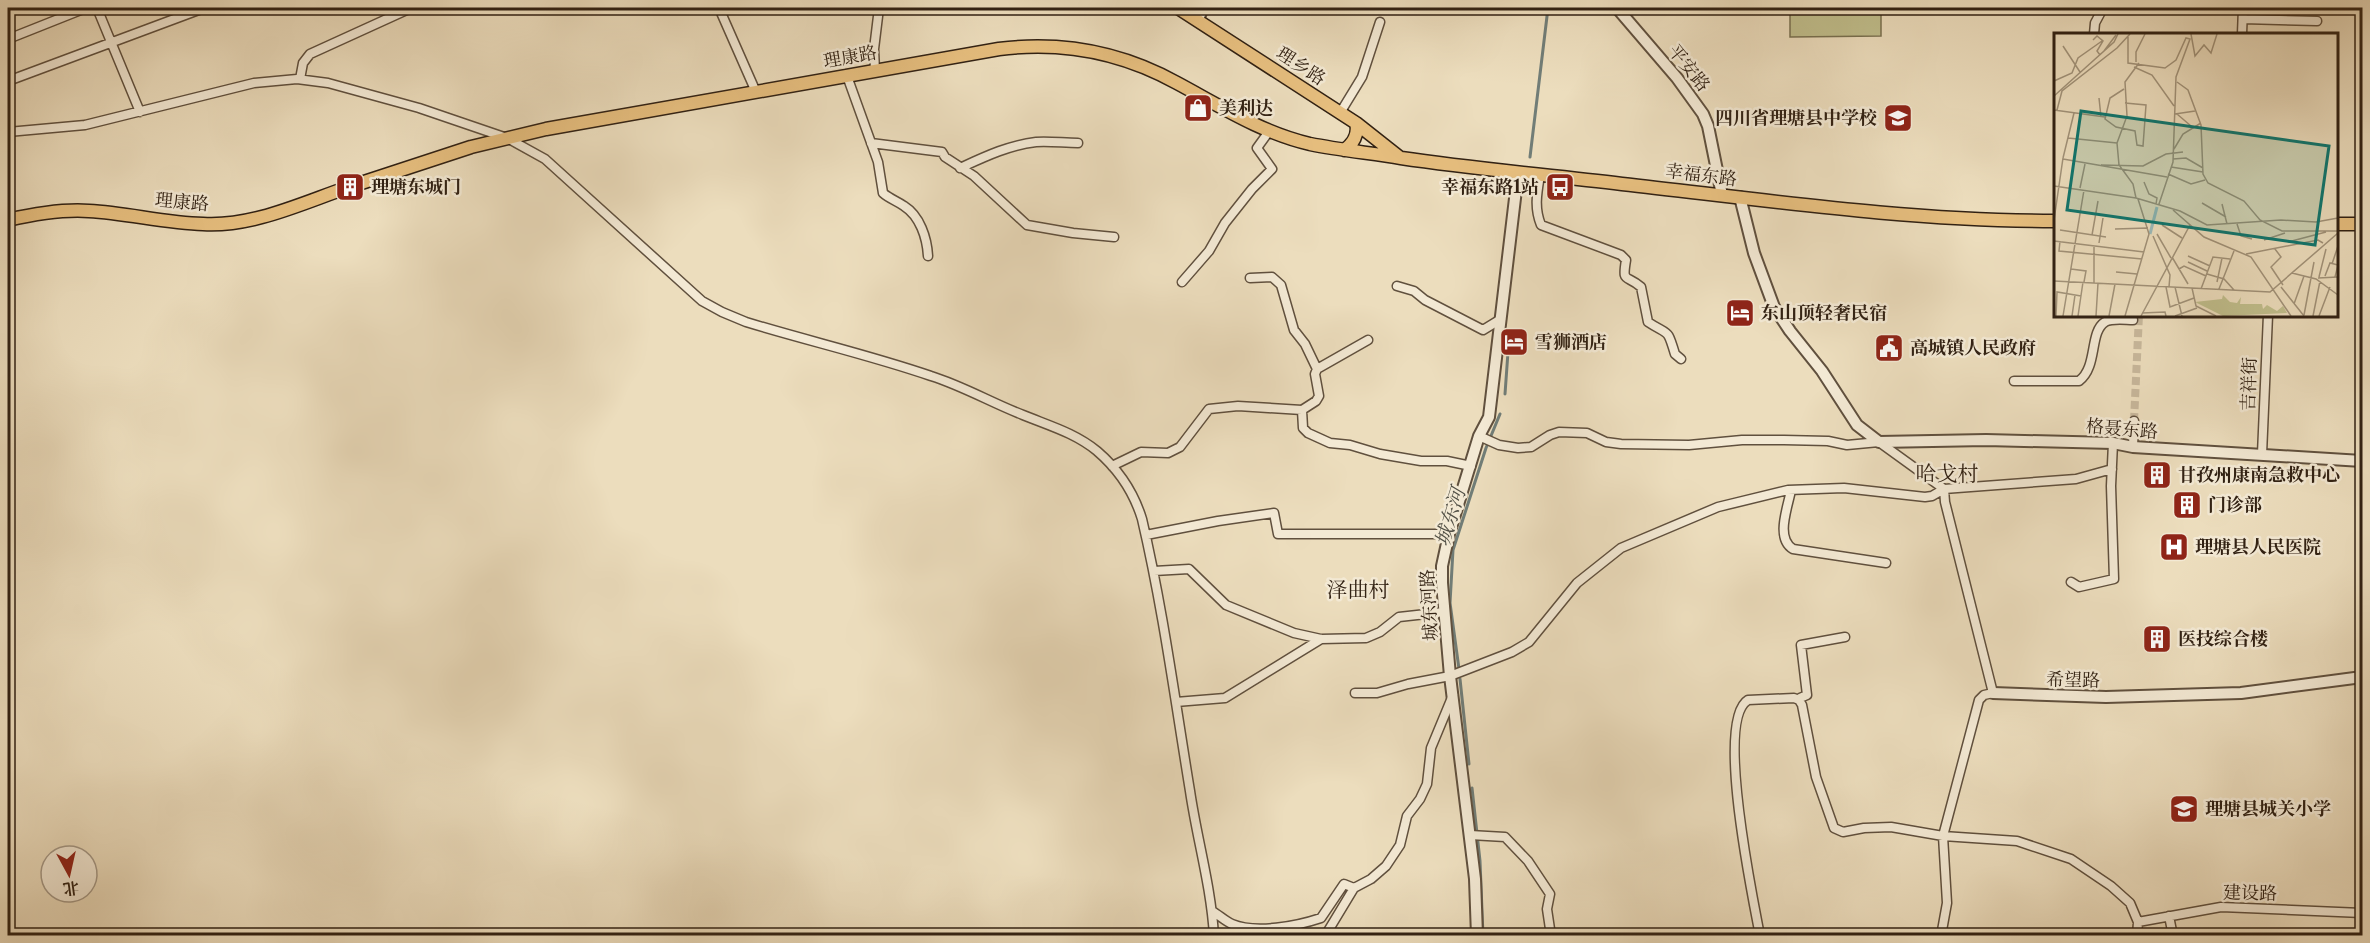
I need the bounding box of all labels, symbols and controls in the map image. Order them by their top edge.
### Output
inset map [2054,33,2337,316]
street label: 平安路 [1663,40,1715,96]
street label: 理康路 [822,41,878,73]
street label: 理乡路 [1272,42,1330,90]
shop icon: 美利达 [1182,92,1214,124]
place label: 美利达 [1219,97,1273,119]
school or university icon: 四川省理塘县中学校 [1882,102,1914,134]
place label: 四川省理塘县中学校 [1715,107,1877,129]
street label: 幸福东路 [1664,160,1738,190]
building icon: 理塘东城门 [334,171,366,203]
bus stop icon: 幸福东路1站 [1544,171,1576,203]
place label: 理塘东城门 [371,176,461,198]
place label: 幸福东路1站 [1441,176,1539,198]
street label: 理康路 [154,189,210,215]
hotel icon: 东山顶轻奢民宿 [1724,297,1756,329]
place label: 东山顶轻奢民宿 [1761,302,1887,324]
hotel icon: 雪狮酒店 [1498,326,1530,358]
place label: 雪狮酒店 [1535,331,1607,353]
public building icon: 高城镇人民政府 [1873,332,1905,364]
place label: 高城镇人民政府 [1910,337,2036,359]
street label: 吉祥街 [2237,357,2261,411]
street label: 格聂东路 [2085,415,2159,443]
building icon: 甘孜州康南急救中心 [2141,459,2173,491]
district label: 哈戈村 [1916,461,1979,486]
place label: 甘孜州康南急救中心 [2178,464,2340,486]
water label: 城东河 [1430,482,1471,549]
building icon: 门诊部 [2171,489,2203,521]
place label: 门诊部 [2208,494,2262,516]
hospital icon: 理塘县人民医院 [2158,531,2190,563]
place label: 理塘县人民医院 [2195,536,2321,558]
street label: 城东河路 [1416,568,1442,642]
district label: 泽曲村 [1327,577,1390,602]
building icon: 医技综合楼 [2141,623,2173,655]
place label: 医技综合楼 [2178,628,2268,650]
street label: 希望路 [2046,669,2100,691]
school or university icon: 理塘县城关小学 [2168,793,2200,825]
place label: 理塘县城关小学 [2205,798,2331,820]
north arrow [39,844,99,904]
text: 北 [62,878,80,900]
street label: 建设路 [2223,882,2277,904]

